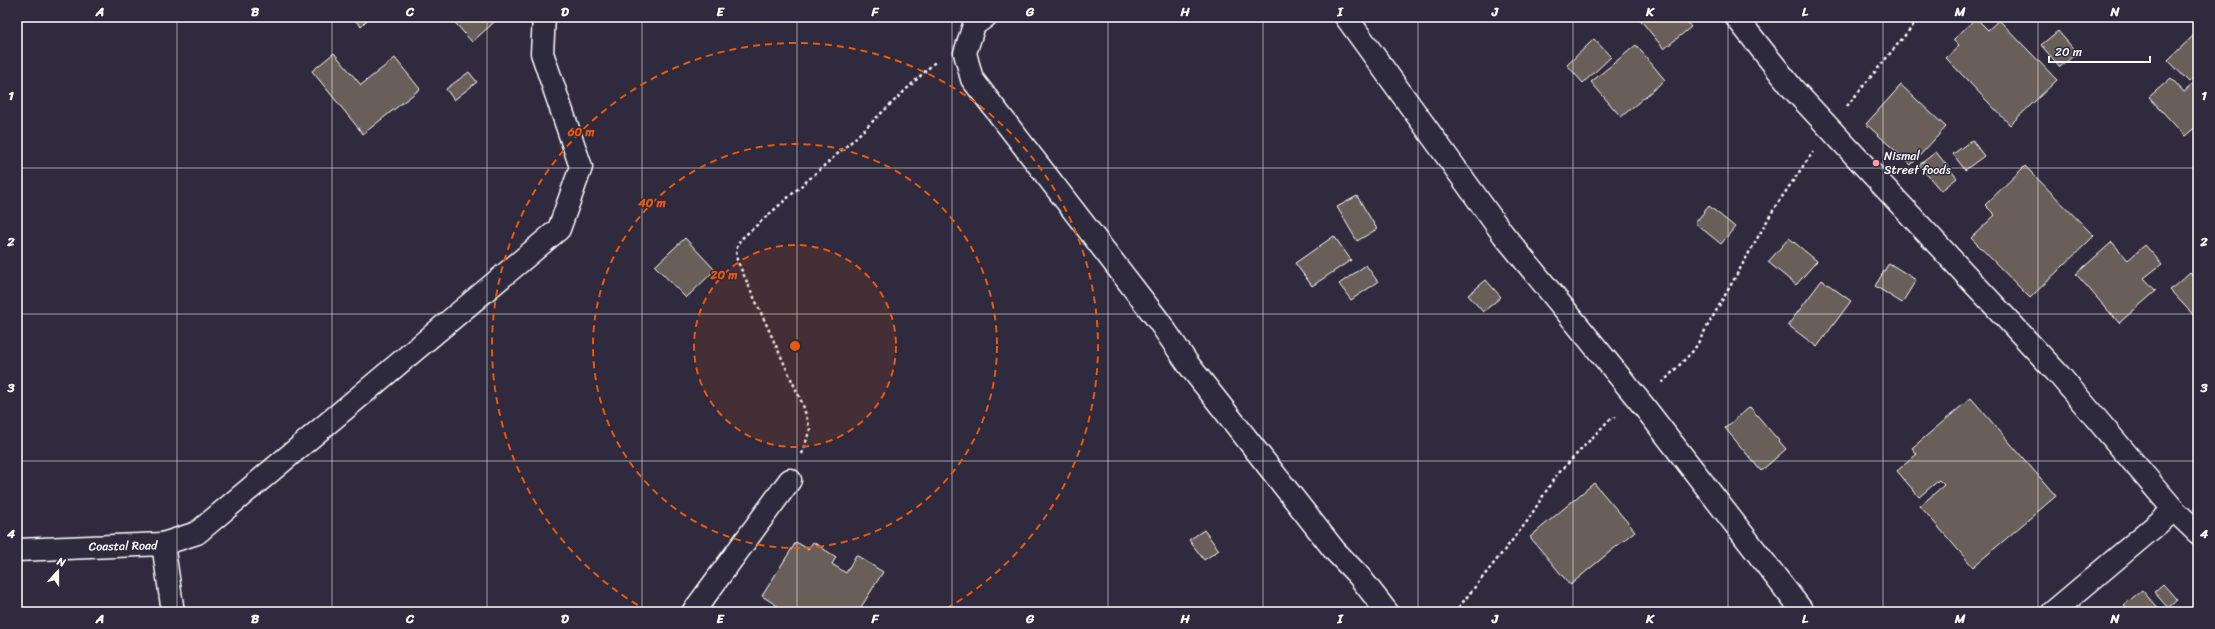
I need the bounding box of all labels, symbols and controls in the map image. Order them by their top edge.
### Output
text: A [95,0,104,23]
text: B [251,0,260,23]
text: C [405,0,415,23]
text: D [561,0,569,23]
text: E [716,0,725,23]
text: F [870,0,879,23]
text: G [1025,0,1035,23]
text: H [1179,0,1190,23]
text: I [1336,0,1344,23]
text: J [1491,0,1499,23]
text: K [1645,0,1655,23]
text: L [1802,0,1809,23]
text: M [1954,0,1966,23]
text: N [2109,0,2120,23]
scale bar [2049,38,2150,64]
text: 20 m [2055,41,2082,63]
text: 1 [8,84,14,107]
text: 1 [2201,84,2207,107]
text: 60 m [567,121,595,143]
place label: Nismal Street foods [1884,145,1951,181]
marker: Nismal Street foods [1871,158,1881,168]
text: 40 m [637,192,666,214]
text: 2 [6,230,15,253]
text: 2 [2199,230,2208,253]
text: 20 m [710,264,738,286]
centre of rings [788,339,802,353]
text: 3 [6,376,15,399]
text: 3 [2199,376,2208,399]
text: 4 [6,522,16,545]
text: 4 [2199,522,2209,545]
street label: Coastal Road [88,534,159,558]
north arrow [38,551,78,591]
text: N [54,552,69,573]
text: A [95,607,104,629]
text: B [251,607,260,629]
text: C [405,607,415,629]
text: D [561,607,569,629]
text: E [716,607,725,629]
text: F [870,607,879,629]
text: G [1025,607,1035,629]
text: H [1179,607,1190,629]
text: I [1336,607,1344,629]
text: J [1491,607,1499,629]
text: K [1645,607,1655,629]
text: L [1802,607,1809,629]
text: M [1954,607,1966,629]
text: N [2109,607,2120,629]

